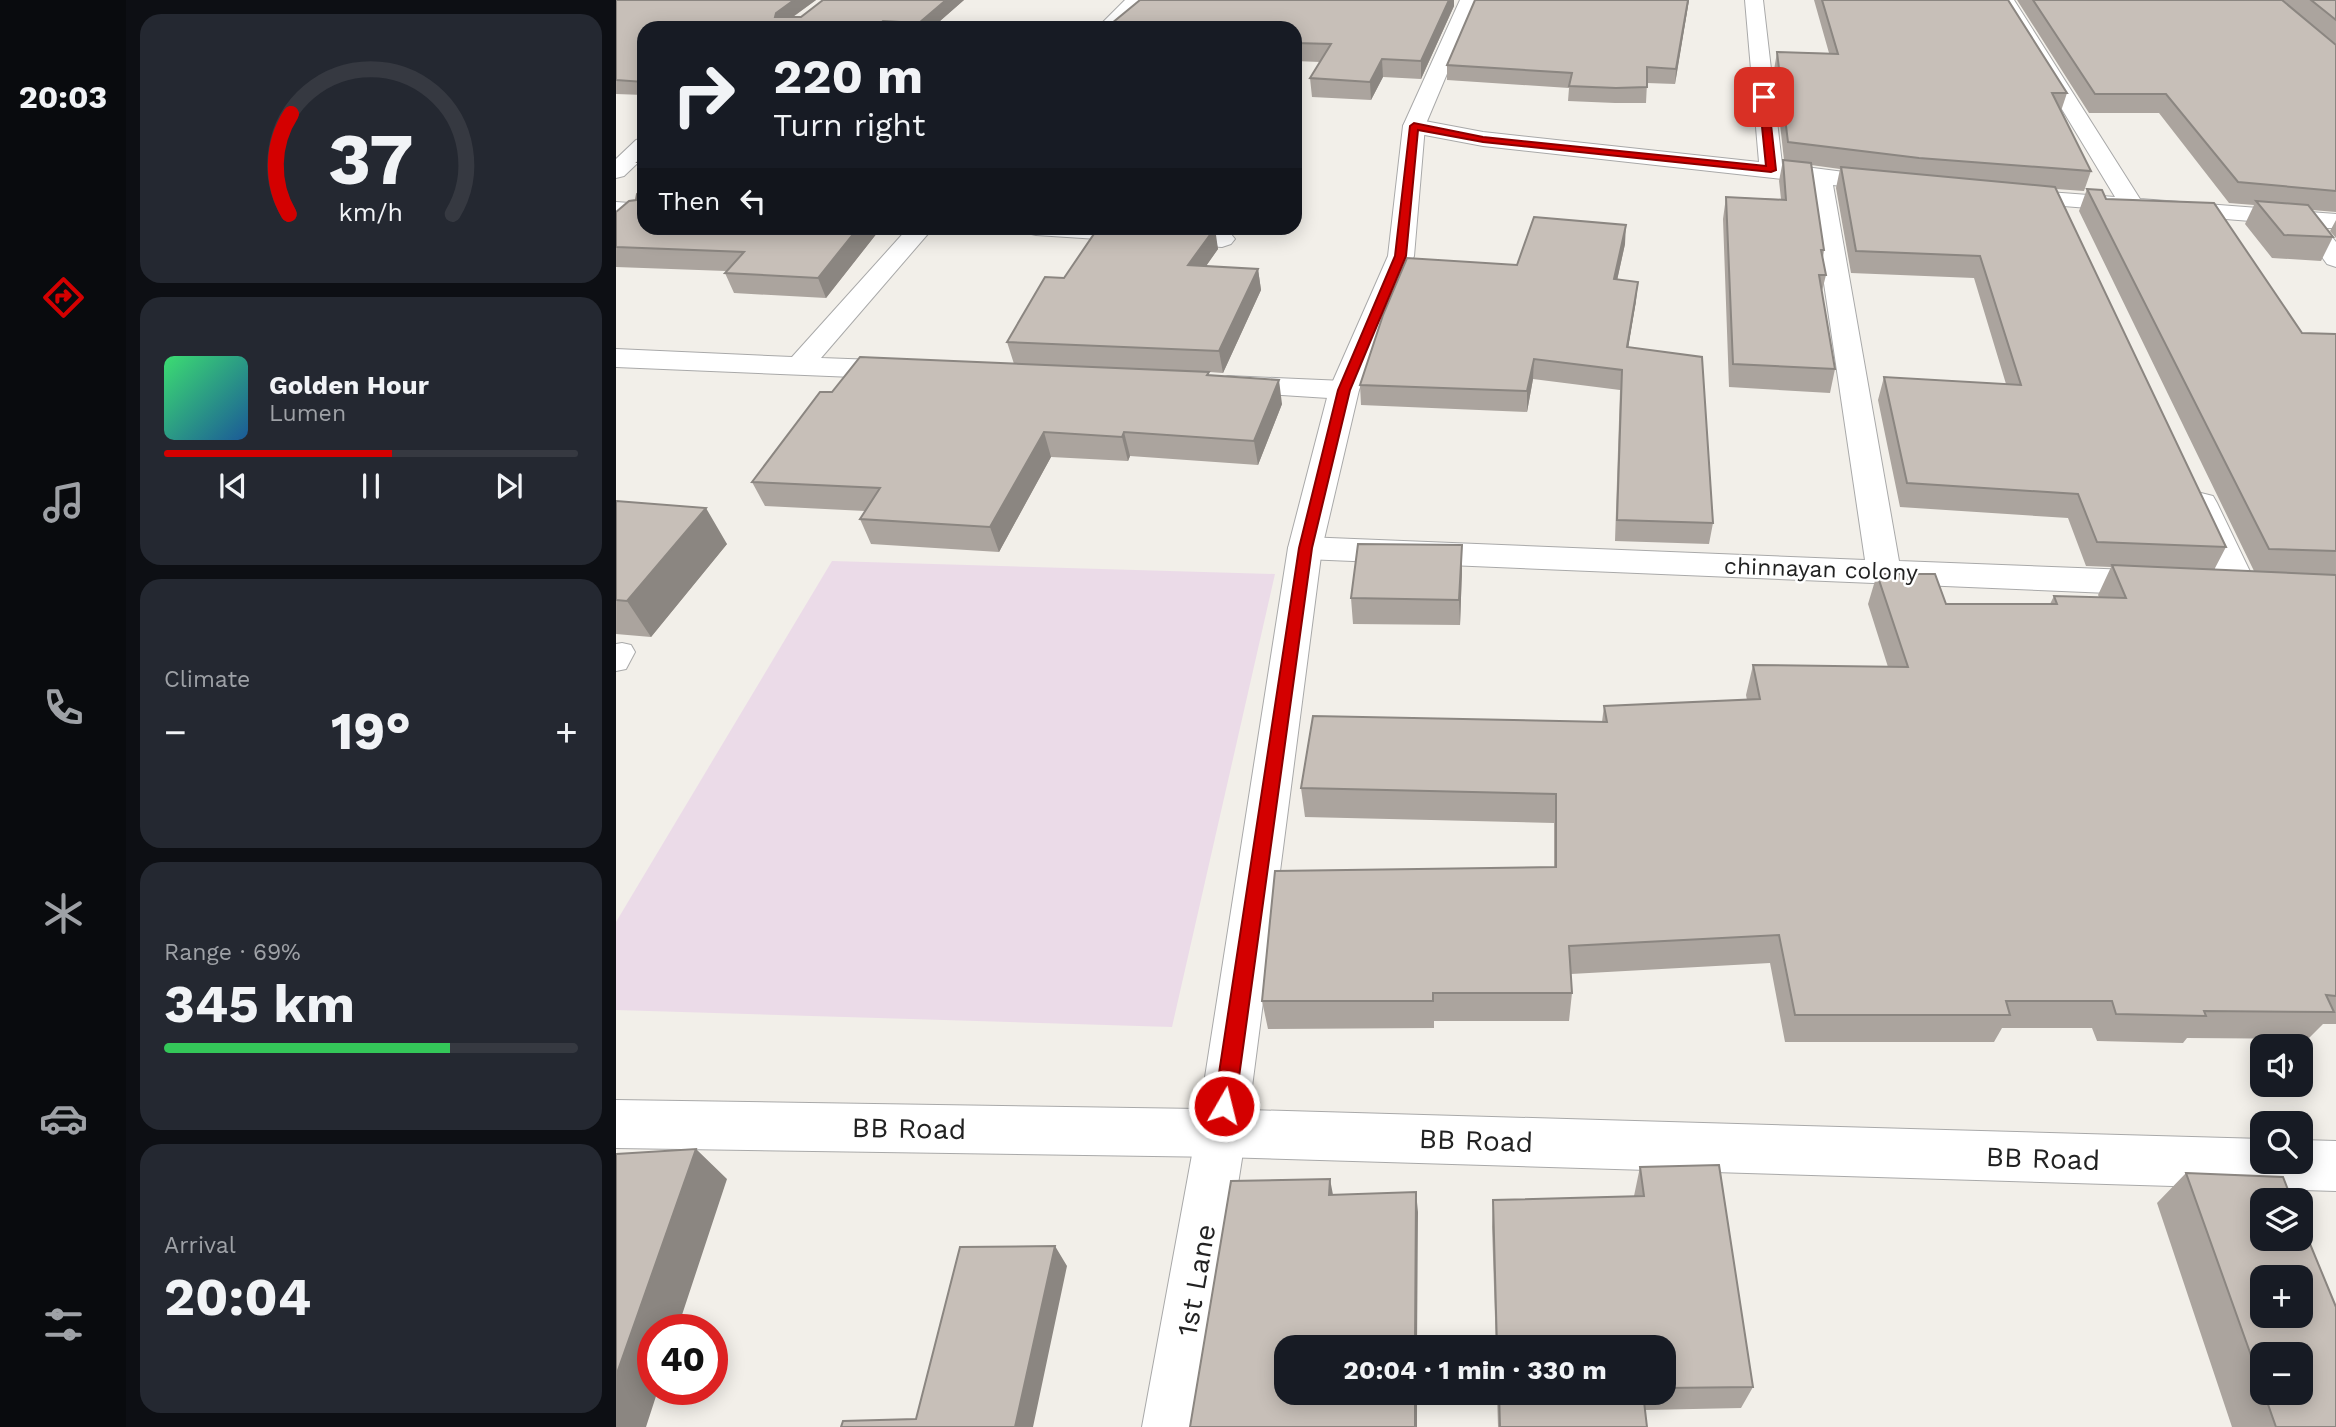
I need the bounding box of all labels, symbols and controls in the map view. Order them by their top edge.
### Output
text: 220 m [773,47,923,105]
icon: right [658,49,749,140]
pin [1734,67,1794,127]
text: 20:03 [19,78,107,116]
icon: arrive [1745,78,1783,116]
text: Turn right [773,106,925,144]
text: 37 [328,117,414,203]
icon: left [734,182,772,220]
text: Then [658,186,720,216]
text: km/h [339,198,403,227]
icon: directions [39,273,88,322]
text: Golden Hour [269,370,429,400]
text: Lumen [269,400,346,427]
icon: previous [214,467,252,505]
icon: pause [352,467,390,505]
icon: next [490,467,528,505]
icon: music [39,478,88,527]
street label: chinnayan colony [1724,553,1919,586]
text: Climate [164,666,250,693]
icon: phone [39,683,88,732]
text: 19° [331,701,411,762]
text: − [164,710,187,754]
text: + [555,710,578,754]
icon: climate [39,889,88,938]
text: Range · 69% [164,939,301,966]
text: 345 km [164,974,355,1035]
map controls [2250,1034,2313,1405]
button: sound [2250,1034,2313,1097]
position arrow [1187,1069,1261,1143]
icon: car [39,1094,88,1143]
street label: BB Road [851,1111,967,1146]
button: search [2250,1111,2313,1174]
street label: BB Road [1418,1122,1534,1159]
street label: BB Road [1985,1140,2101,1177]
button: layers [2250,1188,2313,1251]
street label: 1st Lane [1170,1222,1223,1339]
text: Arrival [164,1232,236,1259]
button: + [2250,1265,2313,1328]
text: 20:04 [164,1267,311,1328]
icon: filters [39,1300,88,1349]
speed limit sign: 40 [637,1314,728,1405]
button: − [2250,1342,2313,1405]
text: 20:04 · 1 min · 330 m [1343,1355,1607,1385]

